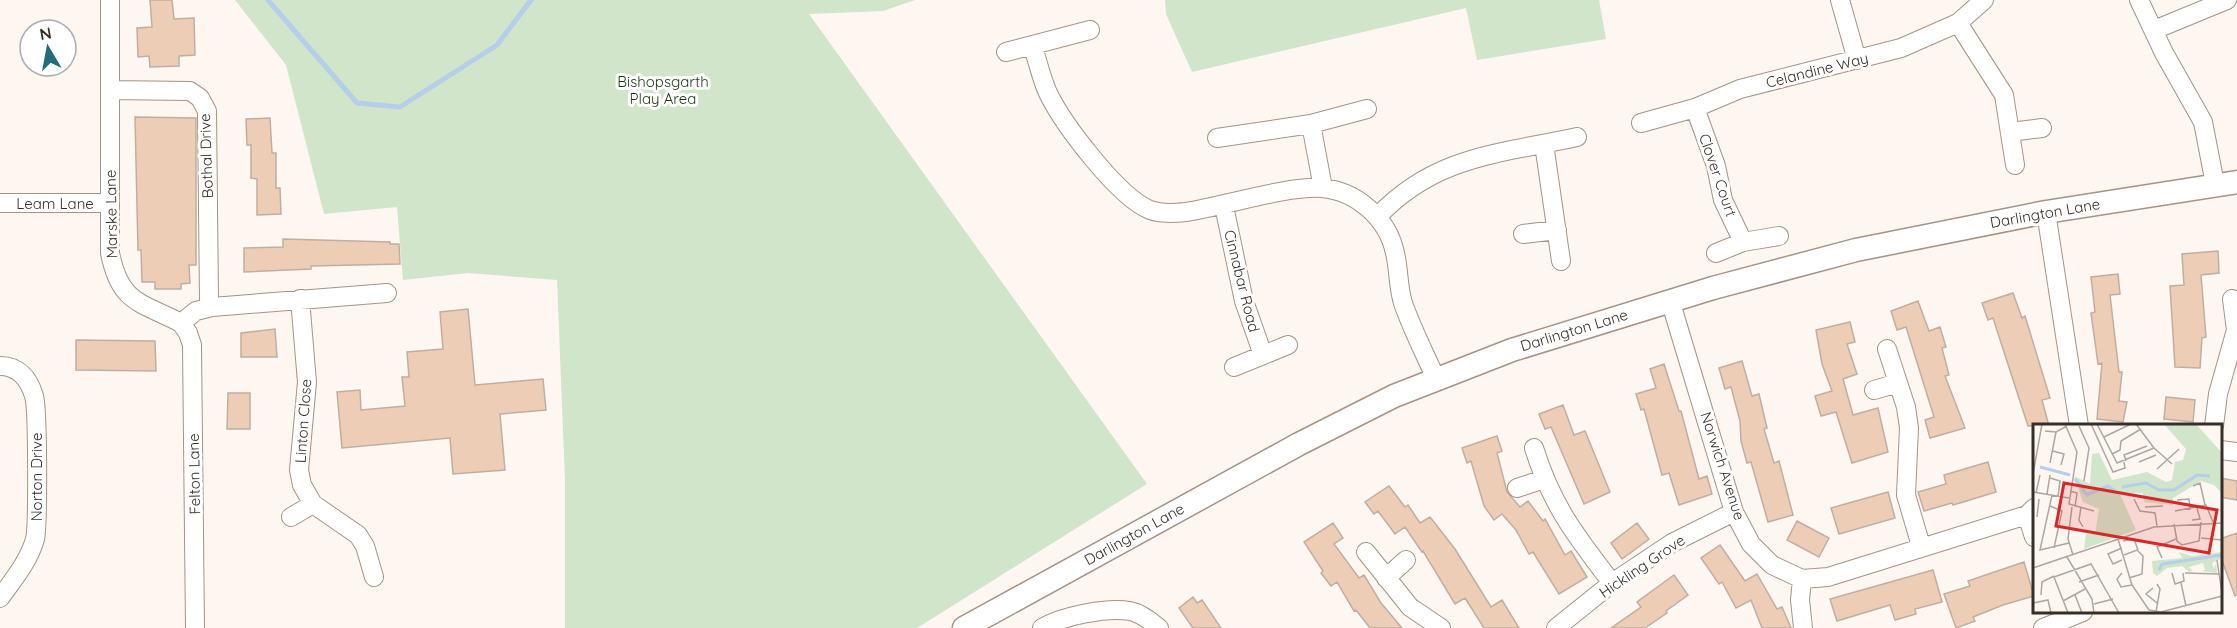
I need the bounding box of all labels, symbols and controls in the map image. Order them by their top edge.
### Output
north arrow [18,18,78,78]
text: N [38,22,53,44]
street label: Celandine Way [1764,48,1870,92]
park label: Bishopsgarth Play Area [617,72,709,108]
street label: Bothal Drive [195,113,217,199]
street label: Clover Court [1695,131,1741,219]
street label: Marske Lane [101,169,121,259]
street label: Leam Lane [16,194,94,213]
street label: Darlington Lane [1988,194,2102,232]
street label: Cinnabar Road [1220,228,1264,334]
street label: Darlington Lane [1518,305,1630,355]
street label: Linton Close [291,378,315,464]
street label: Norwich Avenue [1697,409,1749,523]
inset map [2033,424,2222,613]
street label: Norton Drive [27,433,46,521]
street label: Felton Lane [184,433,204,515]
street label: Darlington Lane [1081,499,1187,569]
street label: Hickling Grove [1595,530,1689,602]

